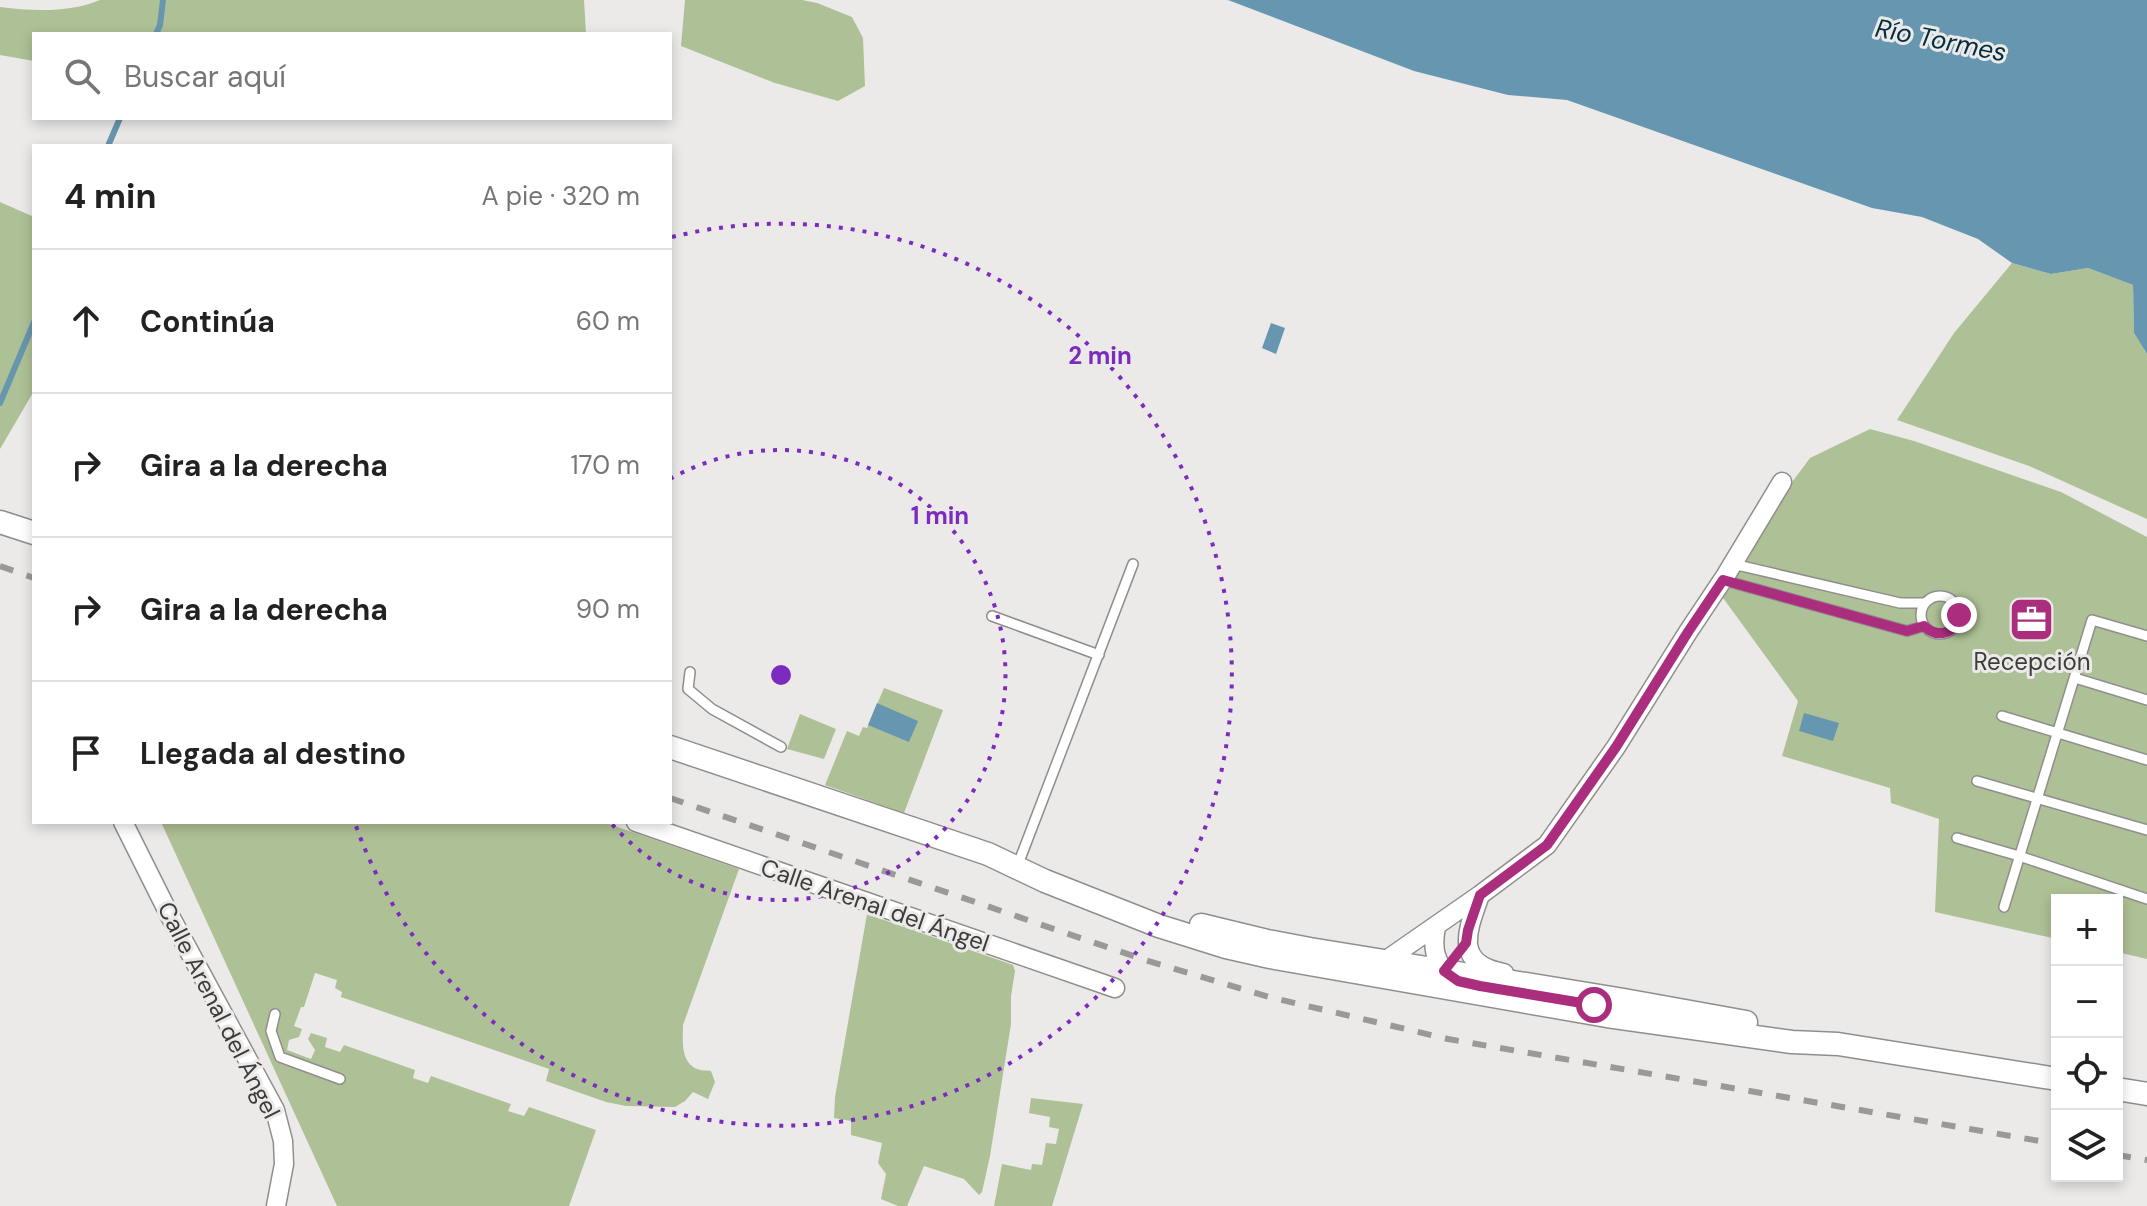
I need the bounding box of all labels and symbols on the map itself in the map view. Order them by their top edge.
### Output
water label: Río Tormes [1873,11,2009,69]
text: 2 min [1068,340,1132,371]
text: 1 min [911,500,969,531]
office icon: Recepción [2008,595,2056,643]
route end [1941,597,1977,633]
place label: Recepción [1973,646,2091,677]
centre of rings [767,661,795,689]
street label: Calle Arenal del Ángel [757,851,993,959]
street label: Calle Arenal del Ángel [151,896,287,1124]
route start [1576,987,1612,1023]

